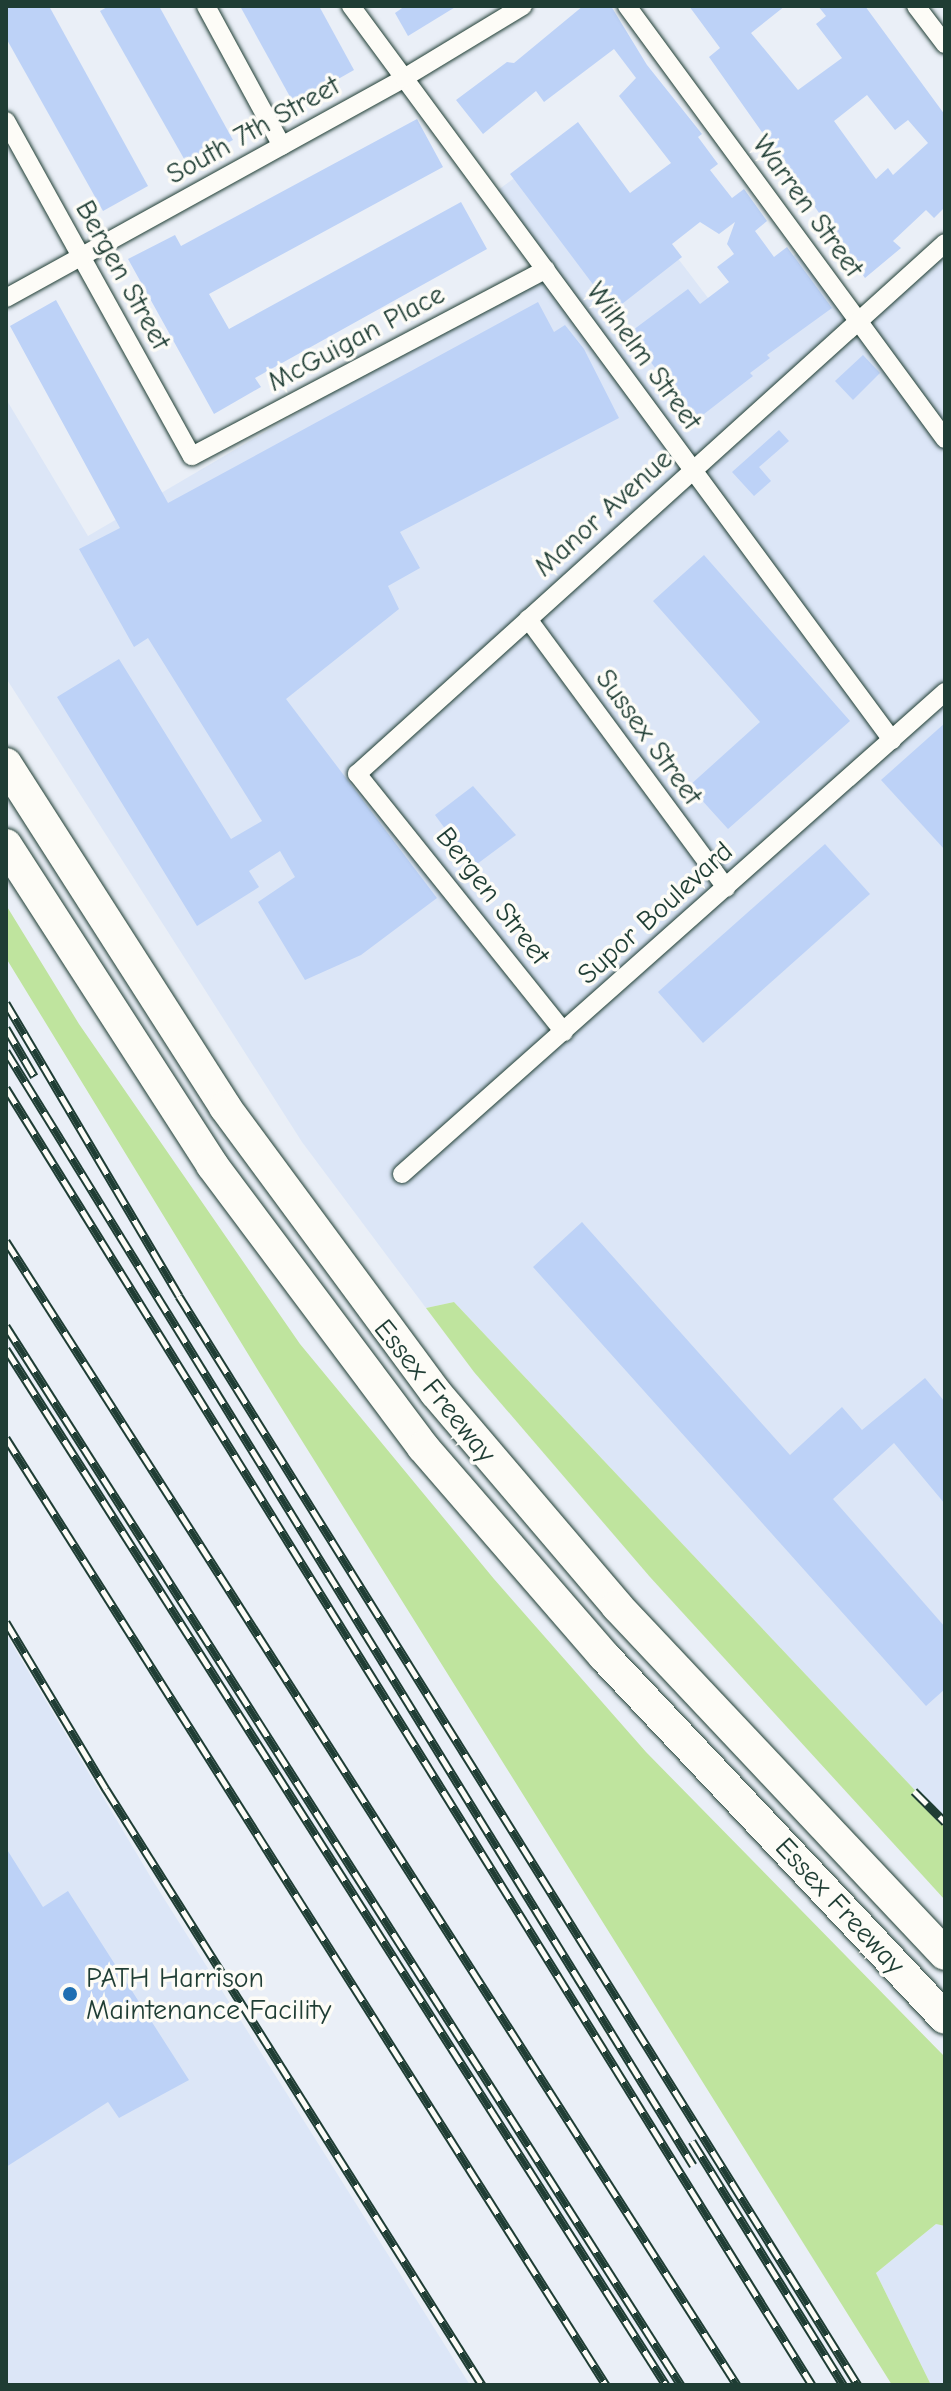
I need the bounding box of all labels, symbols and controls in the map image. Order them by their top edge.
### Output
street label: South 7th Street [161,69,345,191]
street label: Warren Street [745,128,871,284]
street label: Bergen Street [68,194,178,356]
street label: Wilhelm Street [579,276,709,436]
street label: McGuigan Place [262,277,450,399]
street label: Manor Avenue [527,442,679,584]
street label: Sussex Street [588,663,710,811]
street label: Bergen Street [429,820,557,972]
street label: Supor Boulevard [570,835,740,991]
street label: Essex Freeway [367,1313,503,1469]
street label: Essex Freeway [768,1831,912,1981]
place label: PATH Harrison Maintenance Facility [86,1961,331,2027]
marker: PATH Harrison Maintenance Facility [61,1985,79,2003]

